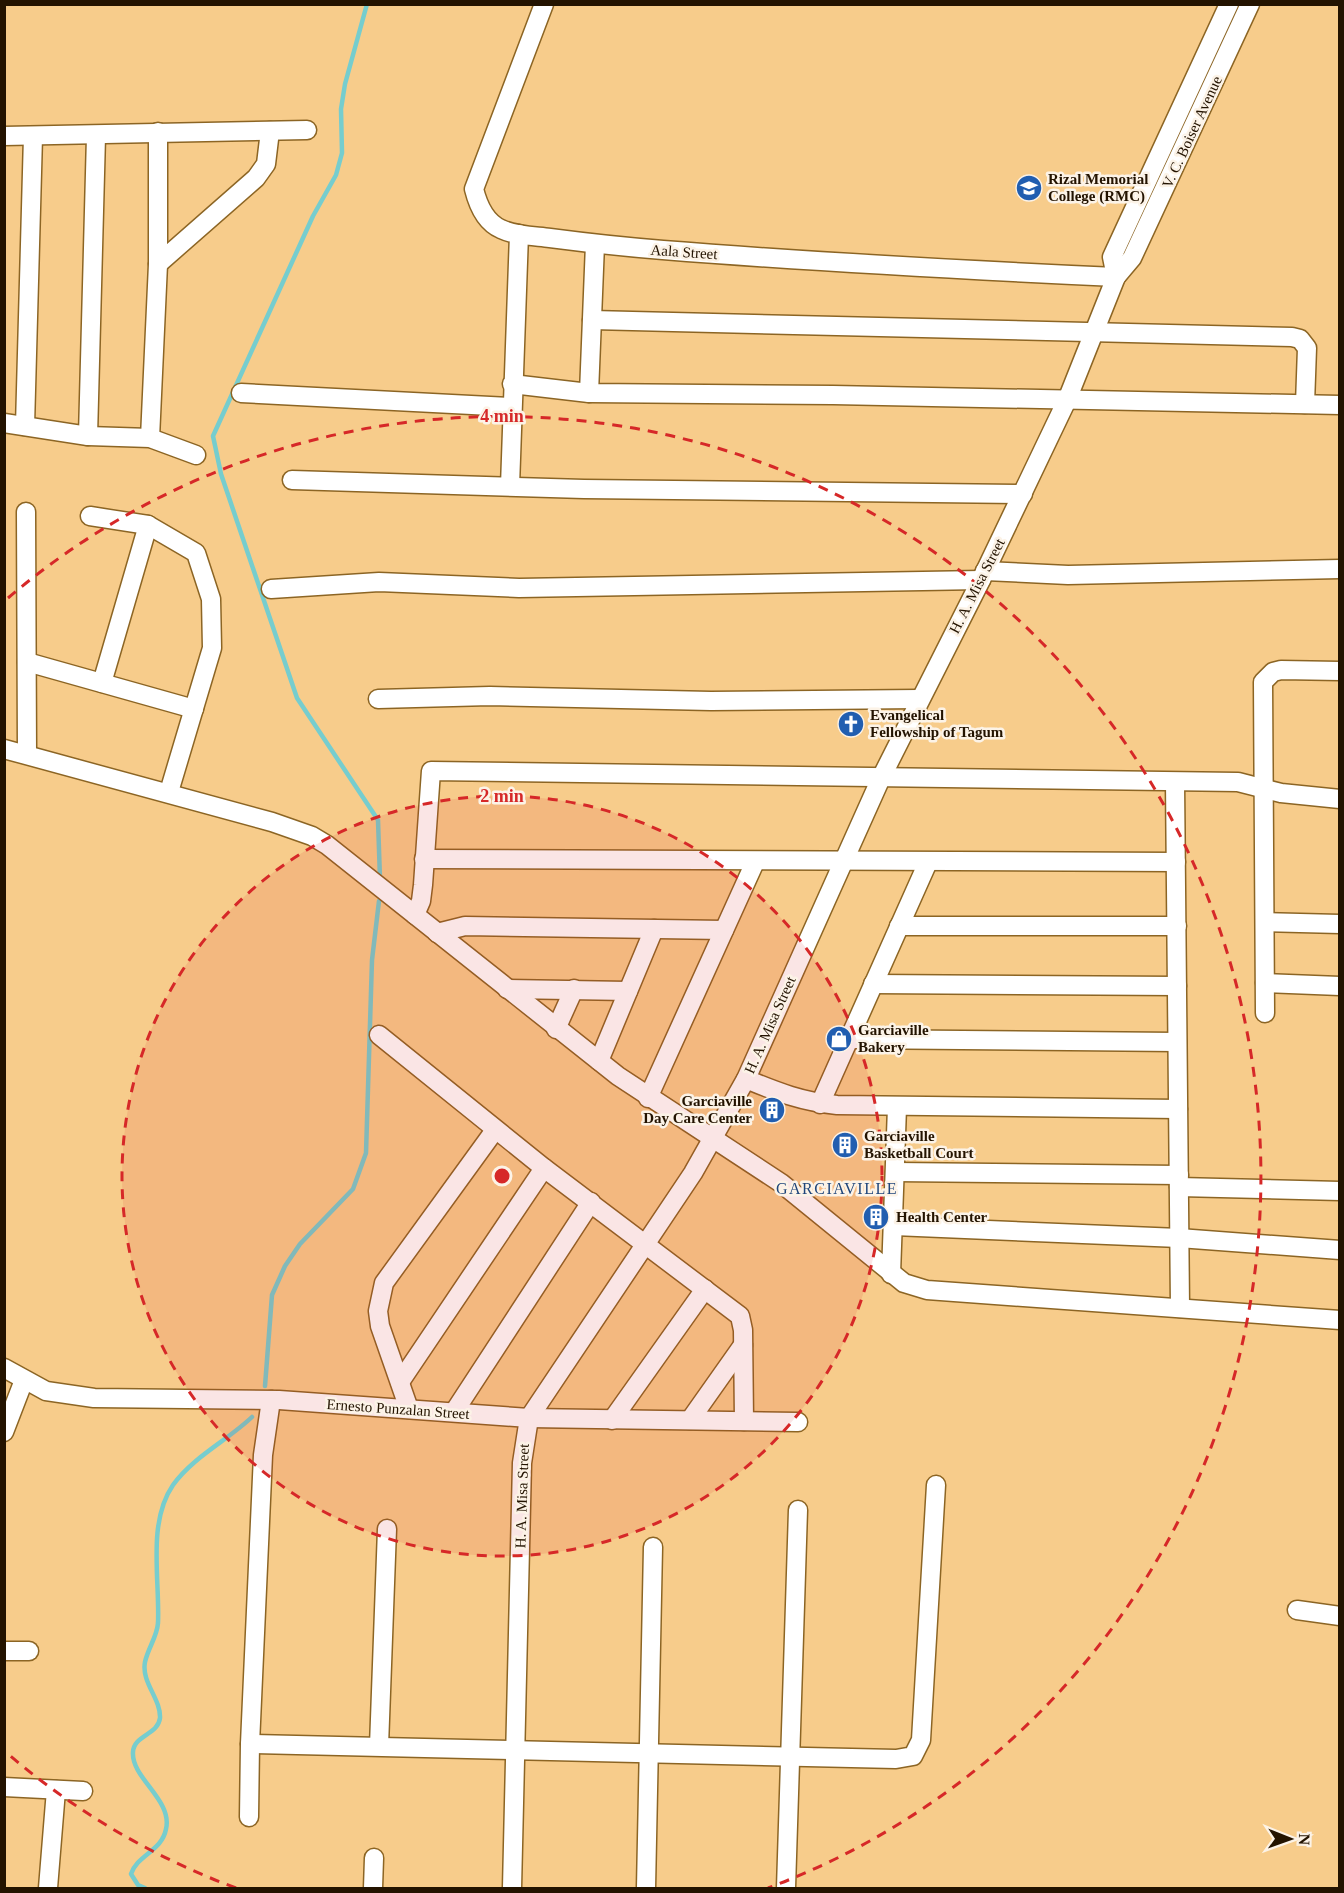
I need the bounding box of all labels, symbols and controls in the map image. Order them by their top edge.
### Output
street label: V. C. Boiser Avenue [1159,73,1225,190]
place label: Rizal Memorial College (RMC) [1048,171,1148,205]
school or university icon: Rizal Memorial College (RMC) [1014,173,1044,203]
street label: Aala Street [650,242,719,262]
text: 4 min [480,406,524,426]
street label: H. A. Misa Street [946,535,1008,636]
place label: Evangelical Fellowship of Tagum [870,707,1004,740]
church icon: Evangelical Fellowship of Tagum [836,709,866,739]
text: 2 min [480,786,524,806]
street label: H. A. Misa Street [741,973,799,1076]
place label: Garciaville Bakery [858,1022,929,1055]
shop icon: Garciaville Bakery [824,1024,854,1054]
place label: Garciaville Day Care Center [643,1093,752,1126]
building icon: Garciaville Day Care Center [757,1095,787,1125]
place label: Garciaville Basketball Court [864,1128,974,1161]
building icon: Garciaville Basketball Court [830,1130,860,1160]
centre of rings [492,1166,512,1186]
district label: GARCIAVILLE [776,1180,898,1197]
building icon: Health Center [861,1202,891,1232]
place label: Health Center [896,1209,988,1225]
street label: Ernesto Punzalan Street [326,1396,471,1422]
street label: H. A. Misa Street [512,1443,532,1549]
north arrow [1260,1809,1320,1869]
text: N [1296,1833,1313,1846]

